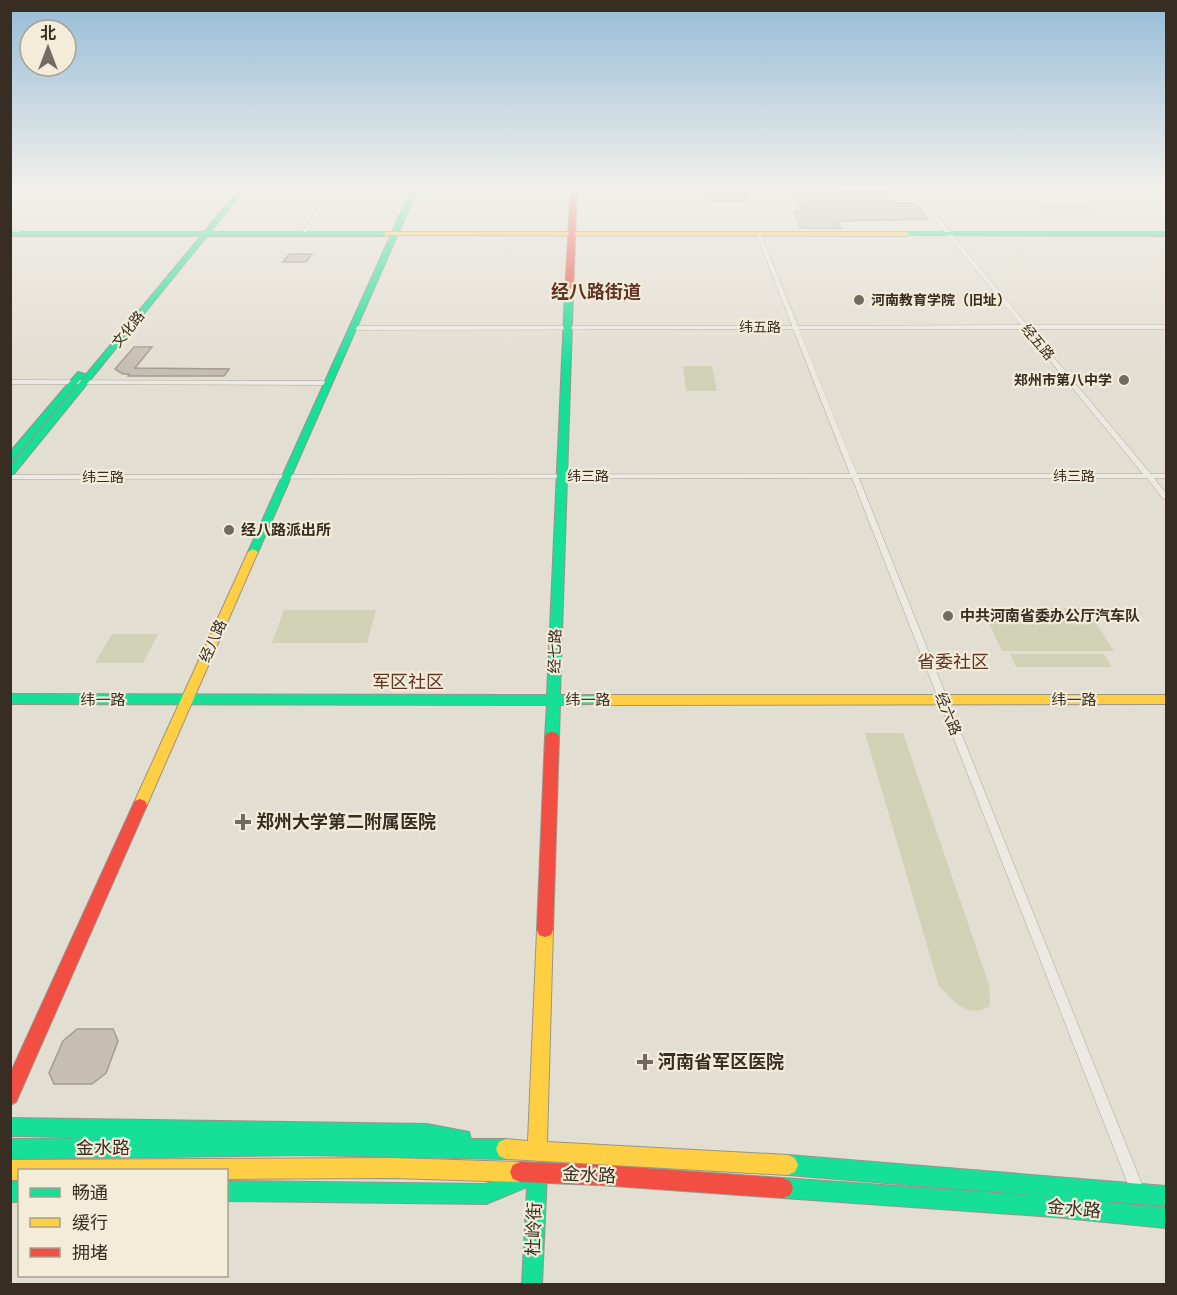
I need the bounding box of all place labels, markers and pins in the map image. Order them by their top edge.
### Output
place label: 河南教育学院（旧址） [871,292,1011,308]
marker: 河南教育学院（旧址） [852,293,866,307]
place label: 郑州市第八中学 [1014,372,1112,388]
marker: 郑州市第八中学 [1117,373,1131,387]
place label: 经八路派出所 [241,521,331,539]
marker: 经八路派出所 [222,523,236,537]
place label: 中共河南省委办公厅汽车队 [960,607,1140,625]
marker: 中共河南省委办公厅汽车队 [941,609,955,623]
place label: 郑州大学第二附属医院 [256,811,436,832]
marker: 郑州大学第二附属医院 [234,813,252,831]
place label: 河南省军区医院 [658,1051,784,1072]
marker: 河南省军区医院 [636,1053,654,1071]

